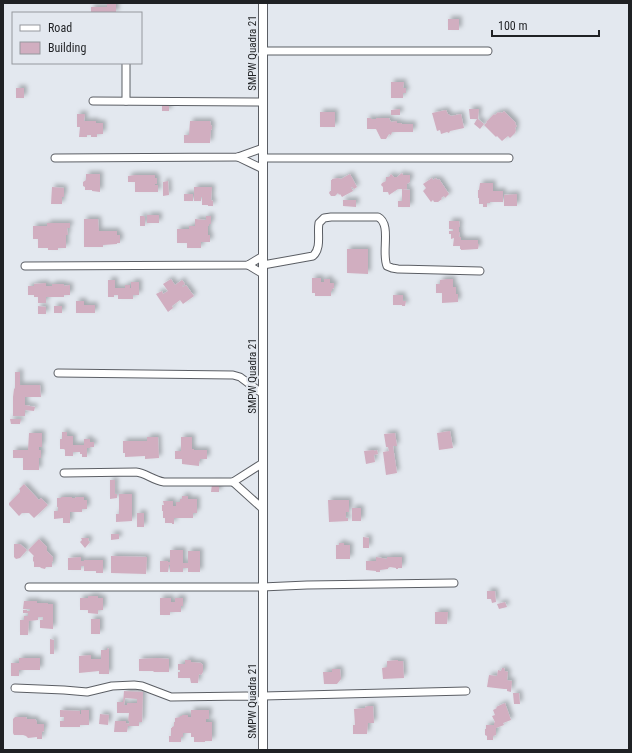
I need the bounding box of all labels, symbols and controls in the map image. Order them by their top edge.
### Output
legend [12,12,142,64]
scale bar [492,12,599,38]
street label: SMPW Quadra 21 [246,15,259,91]
text: 100 m [498,19,528,33]
text: Road [48,21,72,35]
text: Building [48,41,86,55]
street label: SMPW Quadra 21 [246,338,259,414]
street label: SMPW Quadra 21 [246,663,259,739]

